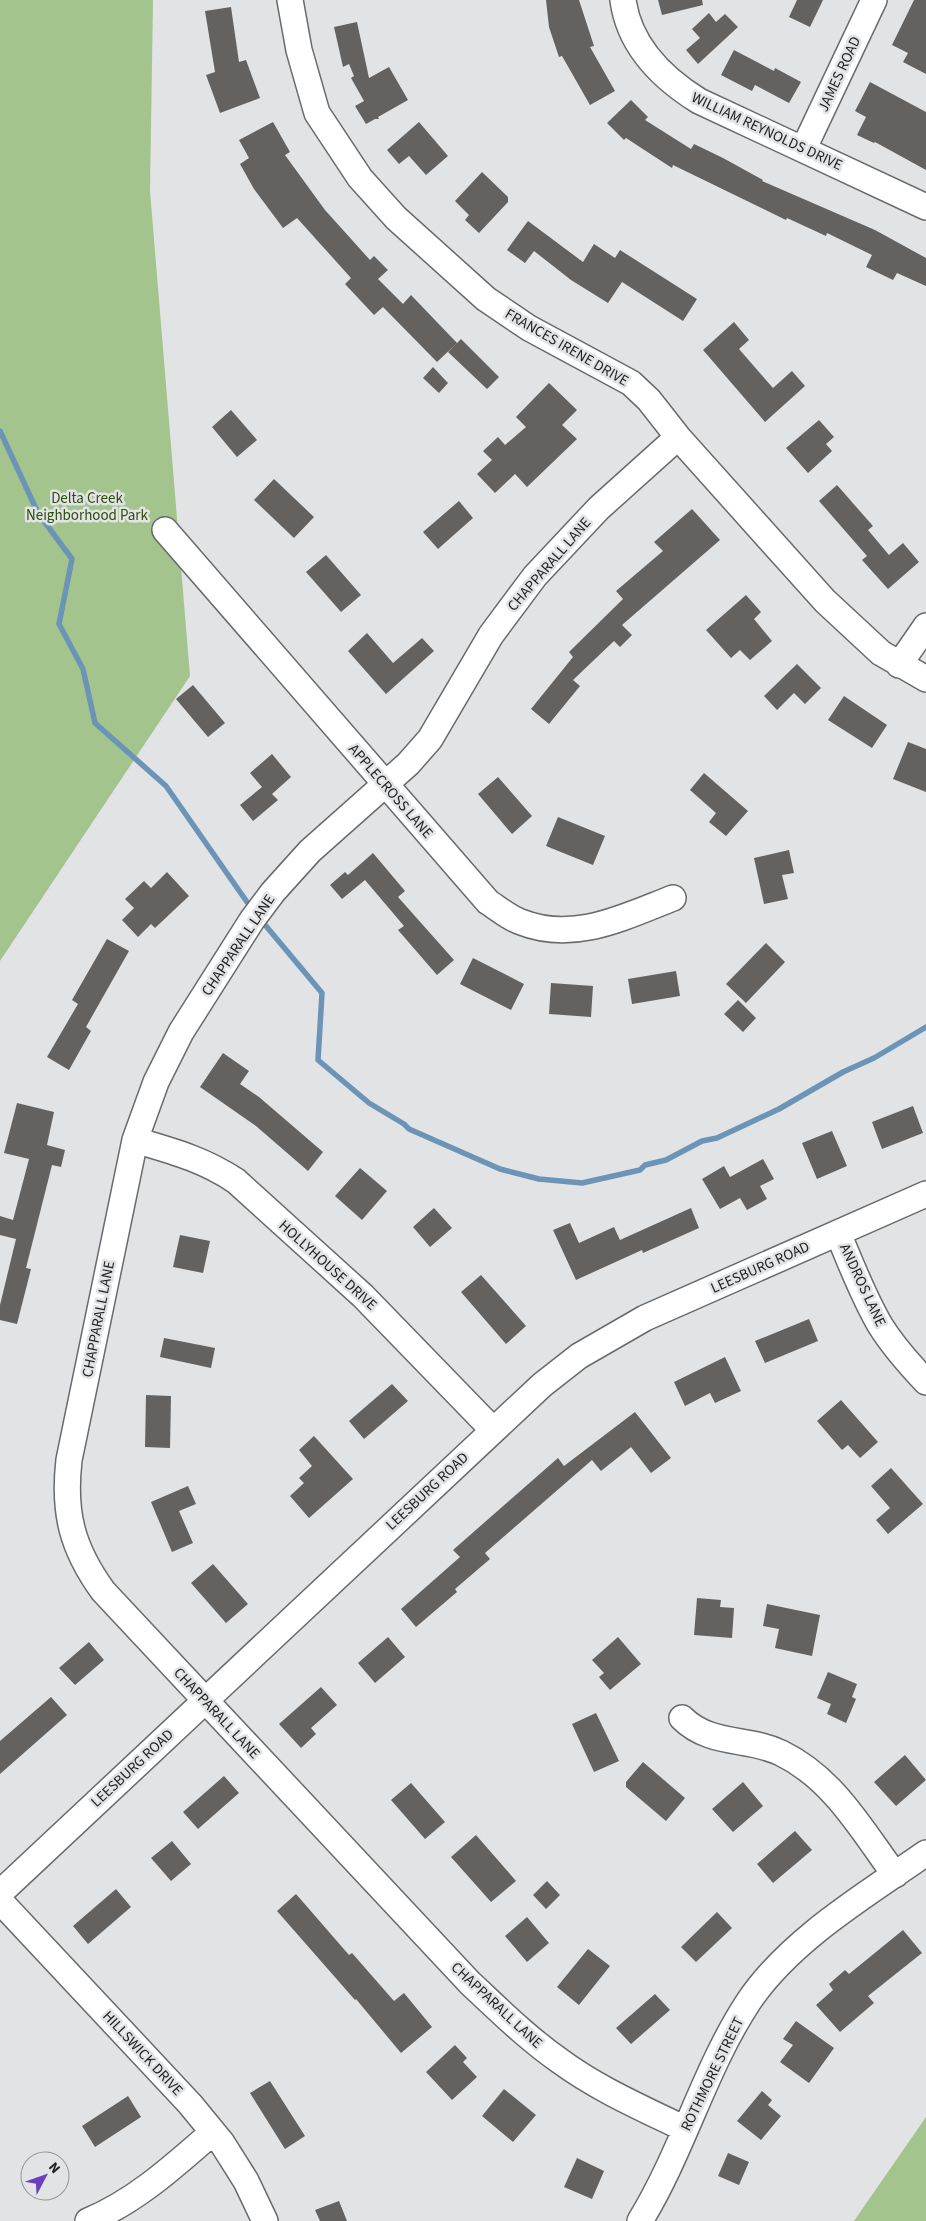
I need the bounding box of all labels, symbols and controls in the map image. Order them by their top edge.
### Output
street label: JAMES ROAD [813,33,866,115]
street label: WILLIAM REYNOLDS DRIVE [688,87,846,176]
street label: FRANCES IRENE DRIVE [501,303,633,391]
park label: Delta Creek Neighborhood Park [26,488,149,526]
street label: CHAPPARALL LANE [503,513,596,616]
street label: APPLECROSS LANE [344,739,438,843]
street label: CHAPPARALL LANE [197,890,280,1000]
street label: HOLLYHOUSE DRIVE [274,1215,382,1315]
street label: LEESBURG ROAD [707,1236,813,1299]
street label: ANDROS LANE [834,1240,891,1330]
street label: CHAPPARALL LANE [77,1259,120,1379]
street label: LEESBURG ROAD [381,1447,473,1535]
street label: CHAPPARALL LANE [169,1663,265,1764]
street label: LEESBURG ROAD [86,1724,178,1812]
street label: CHAPPARALL LANE [446,1957,547,2053]
street label: HILLSWICK DRIVE [98,2006,188,2101]
street label: ROTHMORE STREET [676,2014,749,2135]
north arrow [20,2151,70,2201]
text: N [43,2158,65,2178]

